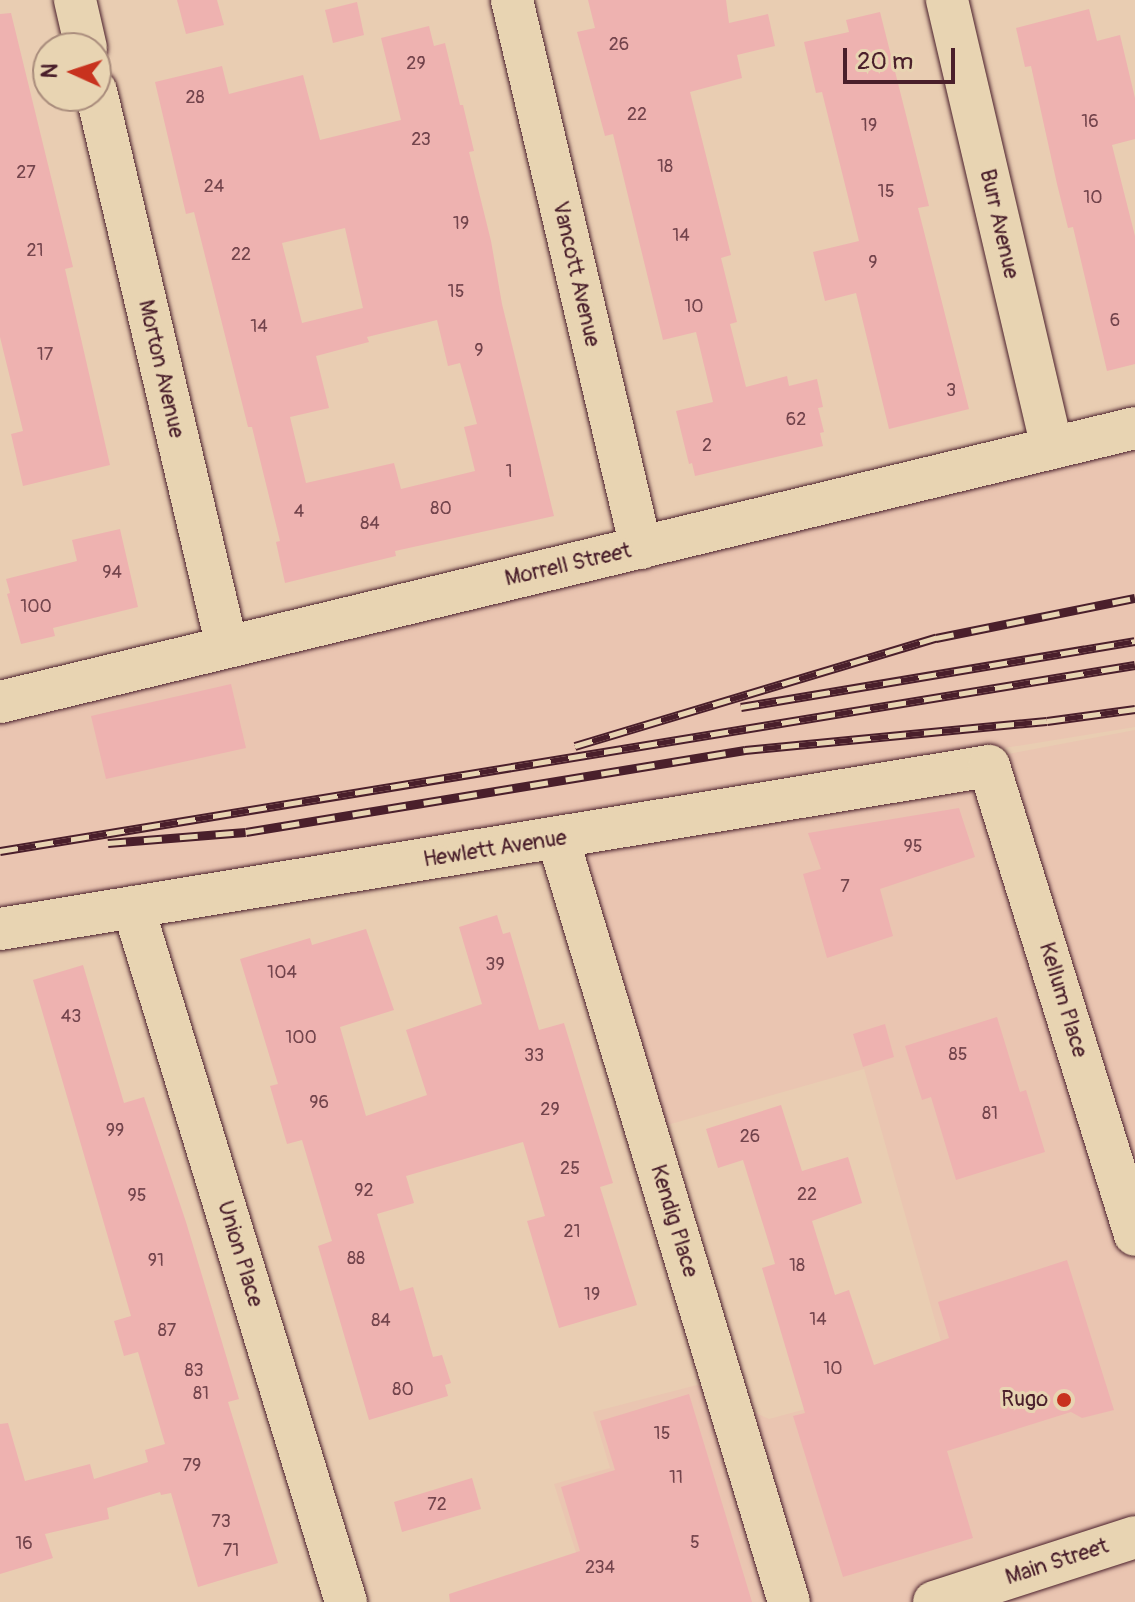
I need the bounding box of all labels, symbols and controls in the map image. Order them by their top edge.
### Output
north arrow [32,32,112,112]
scale bar [847,32,959,82]
house number: 26 [609,34,629,56]
text: 20 m [857,47,913,76]
house number: 29 [406,53,426,75]
text: N [36,63,64,79]
house number: 28 [185,87,205,109]
house number: 22 [627,104,647,126]
house number: 16 [1081,111,1099,133]
house number: 19 [861,115,877,137]
house number: 23 [411,129,431,151]
house number: 18 [657,156,673,178]
house number: 27 [16,162,36,184]
street label: Burr Avenue [974,167,1024,281]
house number: 24 [204,176,224,198]
house number: 15 [878,181,894,203]
house number: 10 [1083,187,1103,209]
street label: Vancott Avenue [546,199,606,349]
house number: 19 [453,213,469,235]
house number: 14 [672,225,690,247]
house number: 21 [26,240,44,262]
house number: 22 [231,244,251,266]
house number: 9 [868,252,878,274]
house number: 15 [448,281,464,303]
house number: 10 [684,296,704,318]
street label: Morton Avenue [132,297,190,441]
house number: 6 [1110,310,1120,332]
house number: 14 [250,316,268,338]
house number: 9 [474,340,484,362]
house number: 17 [37,344,53,366]
house number: 3 [946,380,956,402]
house number: 62 [786,409,806,431]
house number: 2 [702,435,712,457]
house number: 1 [505,461,513,483]
house number: 80 [430,498,452,520]
house number: 4 [294,501,304,523]
house number: 84 [360,513,380,535]
street label: Morrell Street [502,538,634,592]
house number: 94 [102,562,122,584]
house number: 100 [20,596,52,618]
street label: Hewlett Avenue [421,825,569,873]
house number: 95 [903,836,923,858]
house number: 7 [840,876,850,898]
street label: Kellum Place [1033,939,1093,1061]
house number: 39 [485,954,505,976]
house number: 104 [267,962,297,984]
house number: 43 [61,1006,81,1028]
house number: 100 [285,1027,317,1049]
house number: 85 [949,1044,967,1066]
house number: 33 [524,1045,544,1067]
house number: 96 [309,1092,329,1114]
house number: 29 [540,1099,560,1121]
house number: 81 [982,1103,998,1125]
house number: 99 [106,1120,124,1142]
house number: 26 [740,1126,760,1148]
house number: 25 [560,1158,580,1180]
street label: Kendig Place [644,1162,704,1280]
house number: 92 [354,1180,374,1202]
house number: 22 [797,1184,817,1206]
house number: 95 [127,1185,147,1207]
street label: Union Place [211,1198,269,1310]
house number: 21 [563,1221,581,1243]
house number: 88 [347,1248,365,1270]
house number: 91 [148,1250,164,1272]
house number: 18 [789,1255,805,1277]
house number: 19 [584,1284,600,1306]
house number: 14 [809,1309,827,1331]
house number: 84 [371,1310,391,1332]
house number: 87 [158,1320,176,1342]
house number: 10 [823,1358,843,1380]
house number: 83 [184,1360,204,1382]
house number: 80 [392,1379,414,1401]
house number: 81 [193,1383,209,1405]
place label: Rugo [1001,1387,1048,1413]
marker: Rugo [1055,1391,1073,1409]
house number: 15 [654,1423,670,1445]
house number: 79 [183,1455,201,1477]
house number: 11 [669,1467,683,1489]
house number: 72 [427,1494,447,1516]
house number: 73 [211,1511,231,1533]
house number: 5 [690,1532,700,1554]
house number: 16 [15,1533,33,1555]
street label: Main Street [1002,1533,1112,1591]
house number: 71 [223,1540,239,1562]
house number: 234 [585,1557,615,1579]

